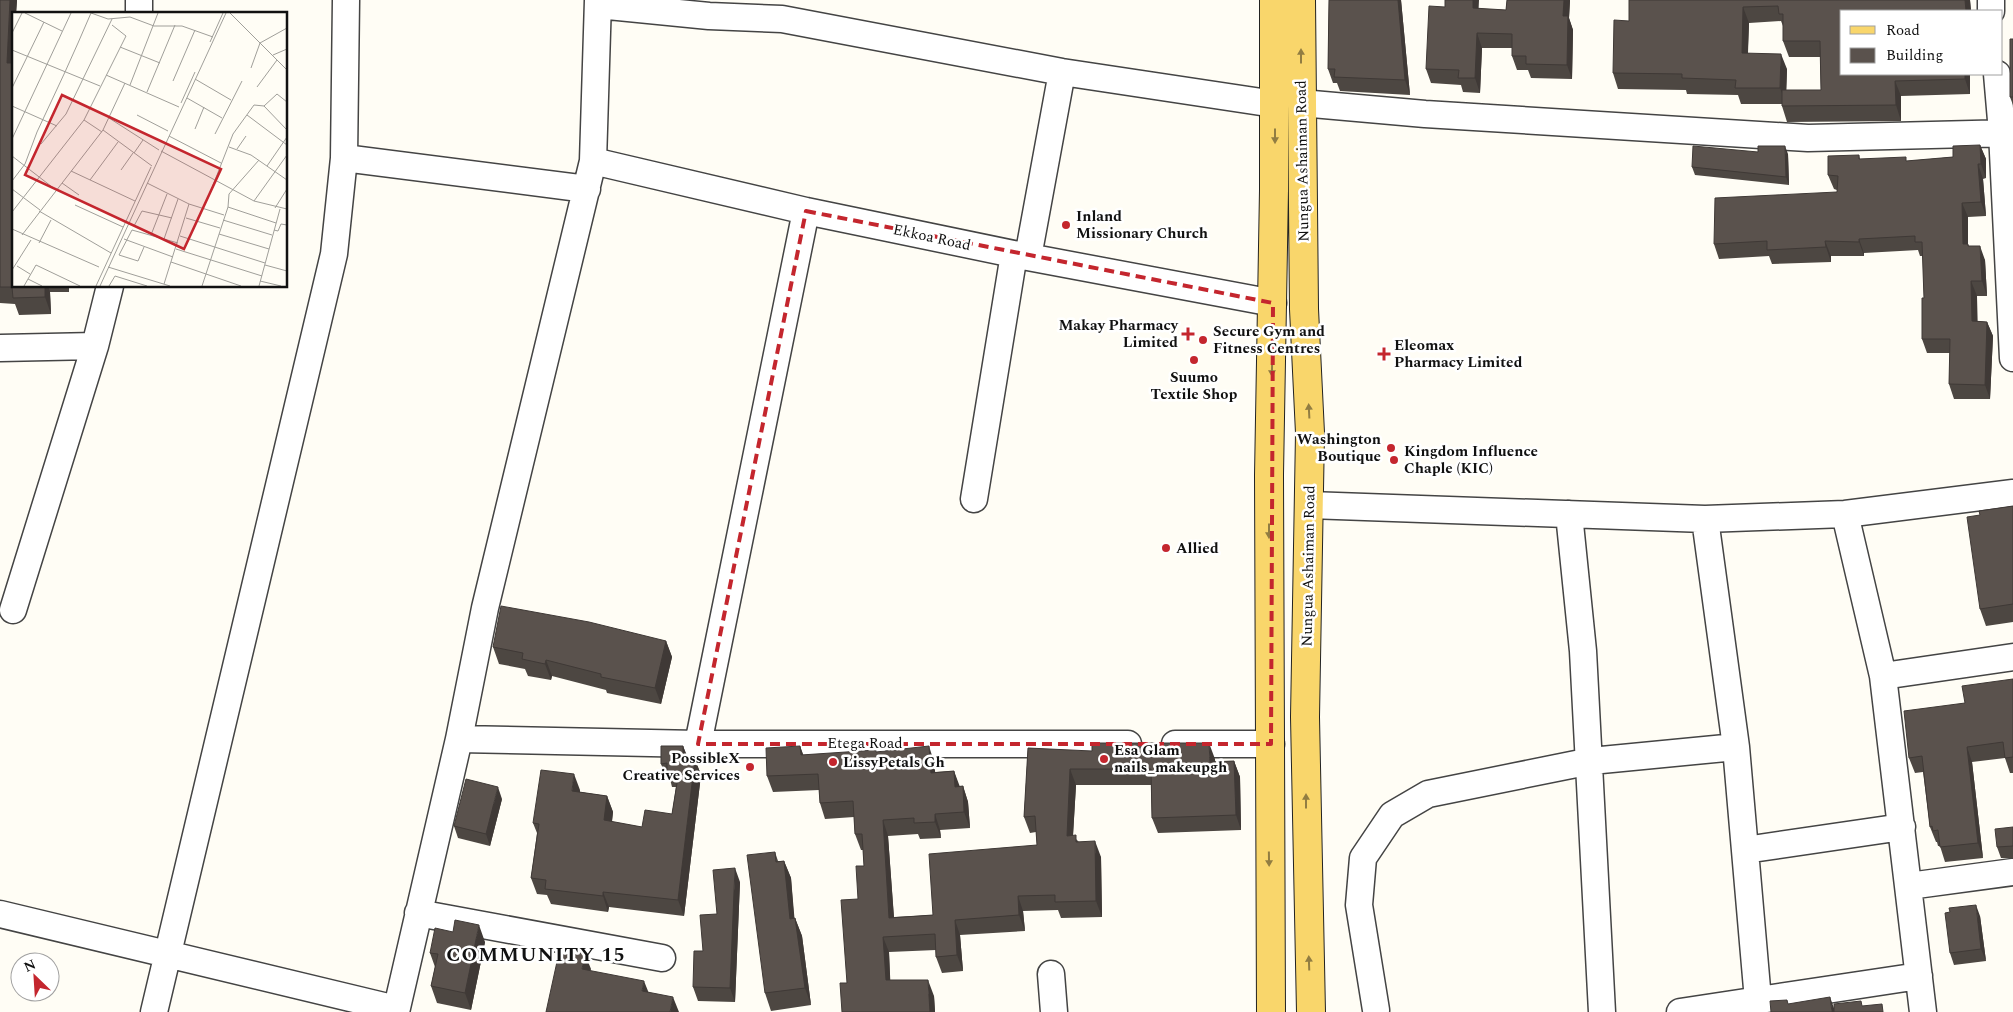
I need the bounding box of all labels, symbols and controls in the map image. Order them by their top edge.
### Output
legend [1840,10,2003,75]
inset map [12,12,288,288]
text: Road [1886,19,1920,42]
text: Building [1886,44,1943,67]
one-way arrow [1297,48,1305,64]
street label: Nungua Ashaiman Road [1290,80,1315,242]
one-way arrow [1270,128,1278,144]
place label: Inland Missionary Church [1076,205,1208,245]
street label: Ekkoa Road [891,218,973,257]
marker: Inland Missionary Church [1060,219,1072,231]
place label: Makay Pharmacy Limited [1058,314,1179,354]
place label: Secure Gym and Fitness Centres [1213,320,1325,360]
marker: Makay Pharmacy Limited [1182,328,1194,340]
marker: Secure Gym and Fitness Centres [1197,334,1209,346]
place label: Eleomax Pharmacy Limited [1394,334,1523,374]
marker: Eleomax Pharmacy Limited [1378,348,1390,360]
marker: Suumo Textile Shop [1188,354,1200,366]
one-way arrow [1267,361,1275,377]
place label: Suumo Textile Shop [1151,366,1238,406]
one-way arrow [1304,403,1312,419]
place label: Washington Boutique [1297,428,1381,468]
place label: Kingdom Influence Chaple (KIC) [1404,440,1538,480]
marker: Washington Boutique [1385,442,1397,454]
marker: Kingdom Influence Chaple (KIC) [1388,454,1400,466]
street label: Nungua Ashaiman Road [1296,485,1321,647]
one-way arrow [1265,523,1273,539]
place label: Allied [1176,537,1219,560]
marker: Allied [1160,542,1172,554]
street label: Etega Road [827,732,903,755]
place label: Esa Glam nails_makeupgh [1114,739,1227,779]
place label: PossibleX Creative Services [623,747,740,787]
place label: LissyPetals Gh [843,751,945,774]
marker: Esa Glam nails_makeupgh [1098,753,1110,765]
marker: LissyPetals Gh [827,756,839,768]
marker: PossibleX Creative Services [744,761,756,773]
one-way arrow [1302,793,1310,809]
one-way arrow [1265,852,1273,868]
district label: COMMUNITY 15 [446,940,626,970]
north arrow [10,952,60,1002]
text: N [20,954,39,978]
one-way arrow [1305,955,1313,971]

